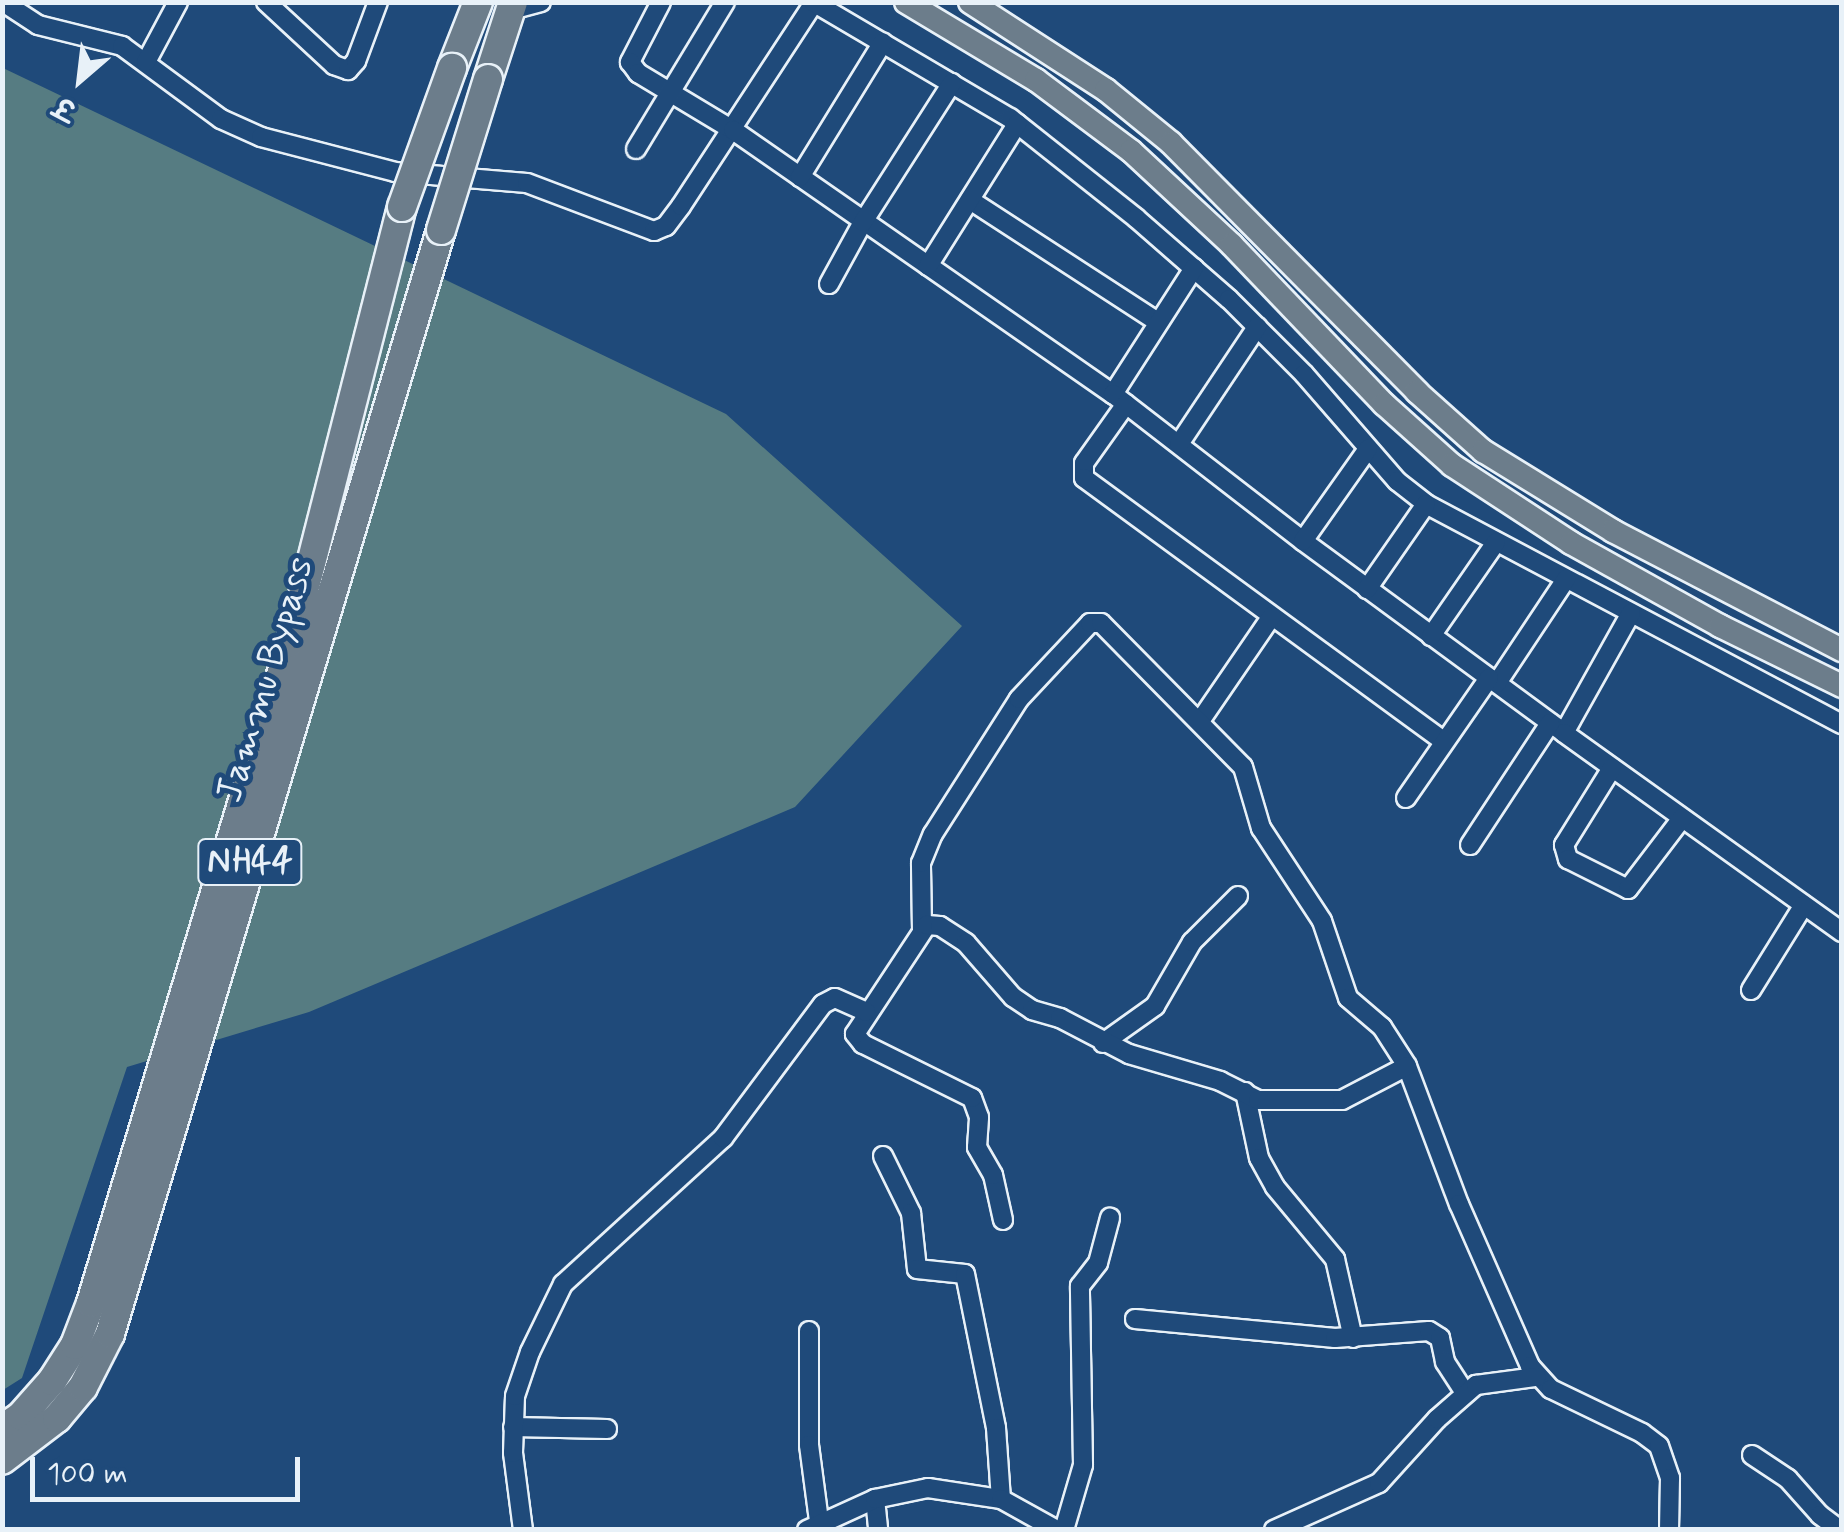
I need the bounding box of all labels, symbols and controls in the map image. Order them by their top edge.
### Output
north arrow [30,30,130,130]
text: उ [49,86,83,128]
street label: Jammu Bypass [207,552,325,808]
road number: NH44 [195,832,305,892]
scale bar [35,1437,305,1499]
text: 100 m [47,1455,128,1494]

